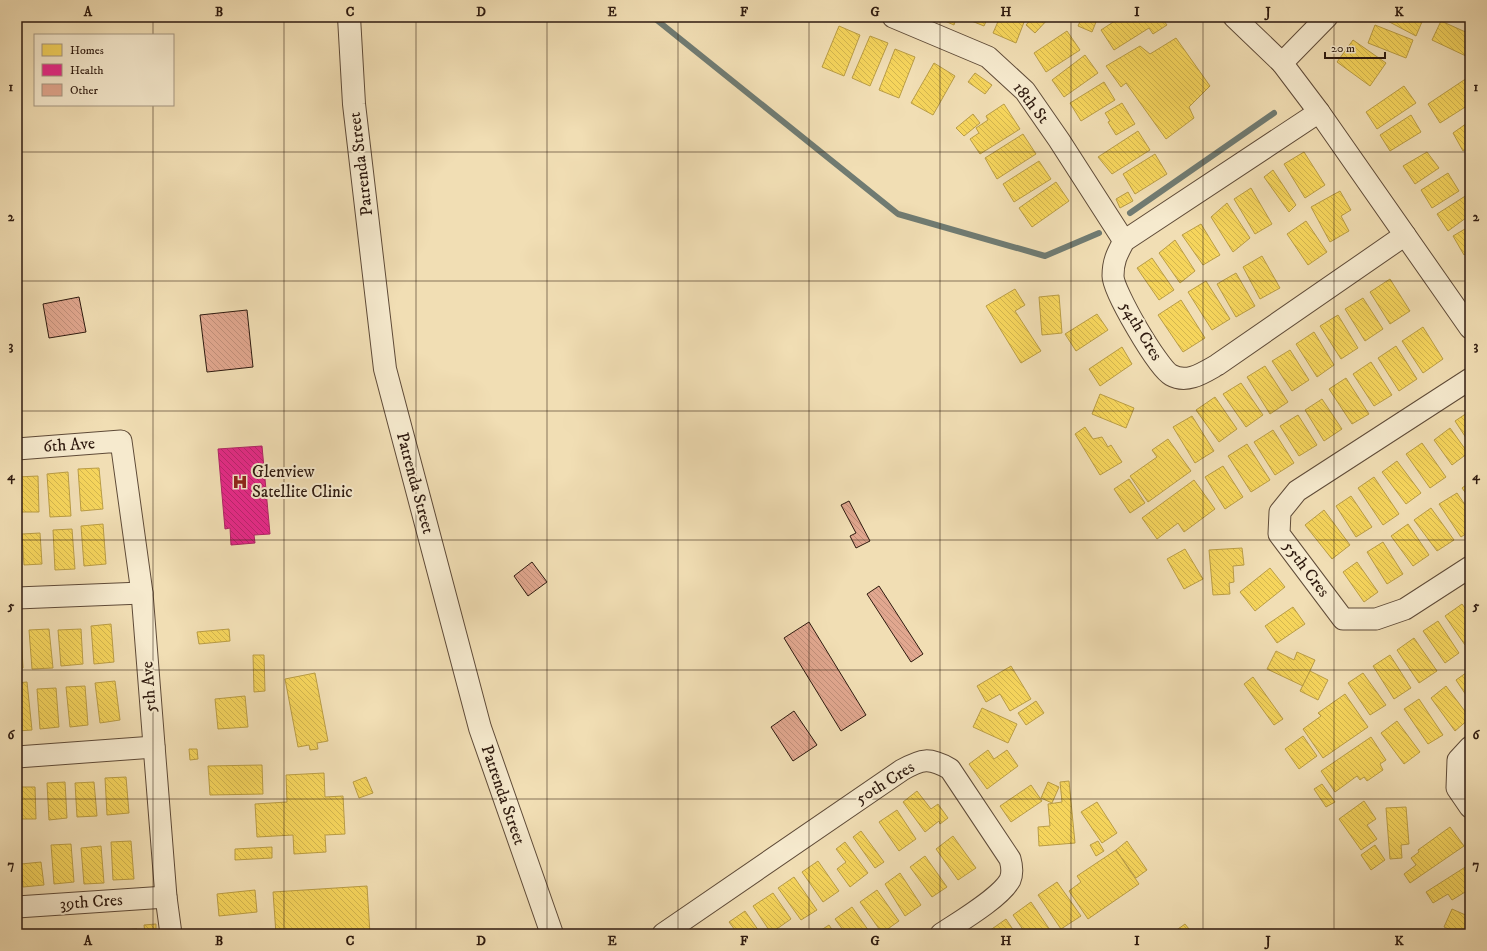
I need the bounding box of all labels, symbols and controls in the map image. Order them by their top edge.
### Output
text: A [83,4,93,20]
text: B [215,4,223,20]
text: C [346,4,355,20]
text: D [476,4,486,20]
text: E [607,4,617,20]
text: F [740,4,749,20]
text: G [870,4,880,20]
text: H [1001,4,1012,20]
text: I [1134,4,1140,20]
text: J [1263,4,1271,21]
text: K [1394,4,1404,20]
legend [34,34,174,106]
scale bar [1325,34,1385,60]
text: 20 m [1331,41,1355,56]
text: Homes [70,43,104,58]
text: Health [70,63,104,78]
street label: 18th St [1008,78,1055,129]
text: 1 [9,79,14,95]
text: 1 [1474,79,1479,95]
text: Other [70,83,99,98]
street label: Patrenda Street [344,110,378,217]
text: 2 [8,209,15,225]
text: 2 [1473,209,1480,225]
street label: 54th Cres [1115,297,1167,365]
text: 3 [9,338,14,354]
text: 3 [1474,338,1479,354]
street label: Patrenda Street [391,430,439,537]
street label: 6th Ave [42,432,96,458]
place label: Glenview Satellite Clinic [252,461,353,503]
text: 4 [6,468,15,485]
text: 4 [1471,468,1480,485]
hospital icon: Glenview Satellite Clinic [231,473,249,491]
street label: 55th Cres [1278,536,1335,602]
text: 5 [7,598,15,614]
text: 5 [1472,598,1480,614]
street label: 5th Ave [136,661,162,713]
text: 6 [8,727,16,743]
text: 6 [1473,727,1481,743]
street label: Patrenda Street [476,742,531,848]
street label: 50th Cres [851,756,919,810]
text: 7 [8,857,15,873]
text: 7 [1473,857,1480,873]
street label: 39th Cres [59,889,124,915]
text: A [83,933,93,949]
text: B [215,933,223,949]
text: C [346,933,355,949]
text: D [476,933,486,949]
text: E [607,933,617,949]
text: F [740,933,749,949]
text: G [870,933,880,949]
text: H [1001,933,1012,949]
text: I [1134,933,1140,949]
text: J [1263,933,1271,950]
text: K [1394,933,1404,949]

